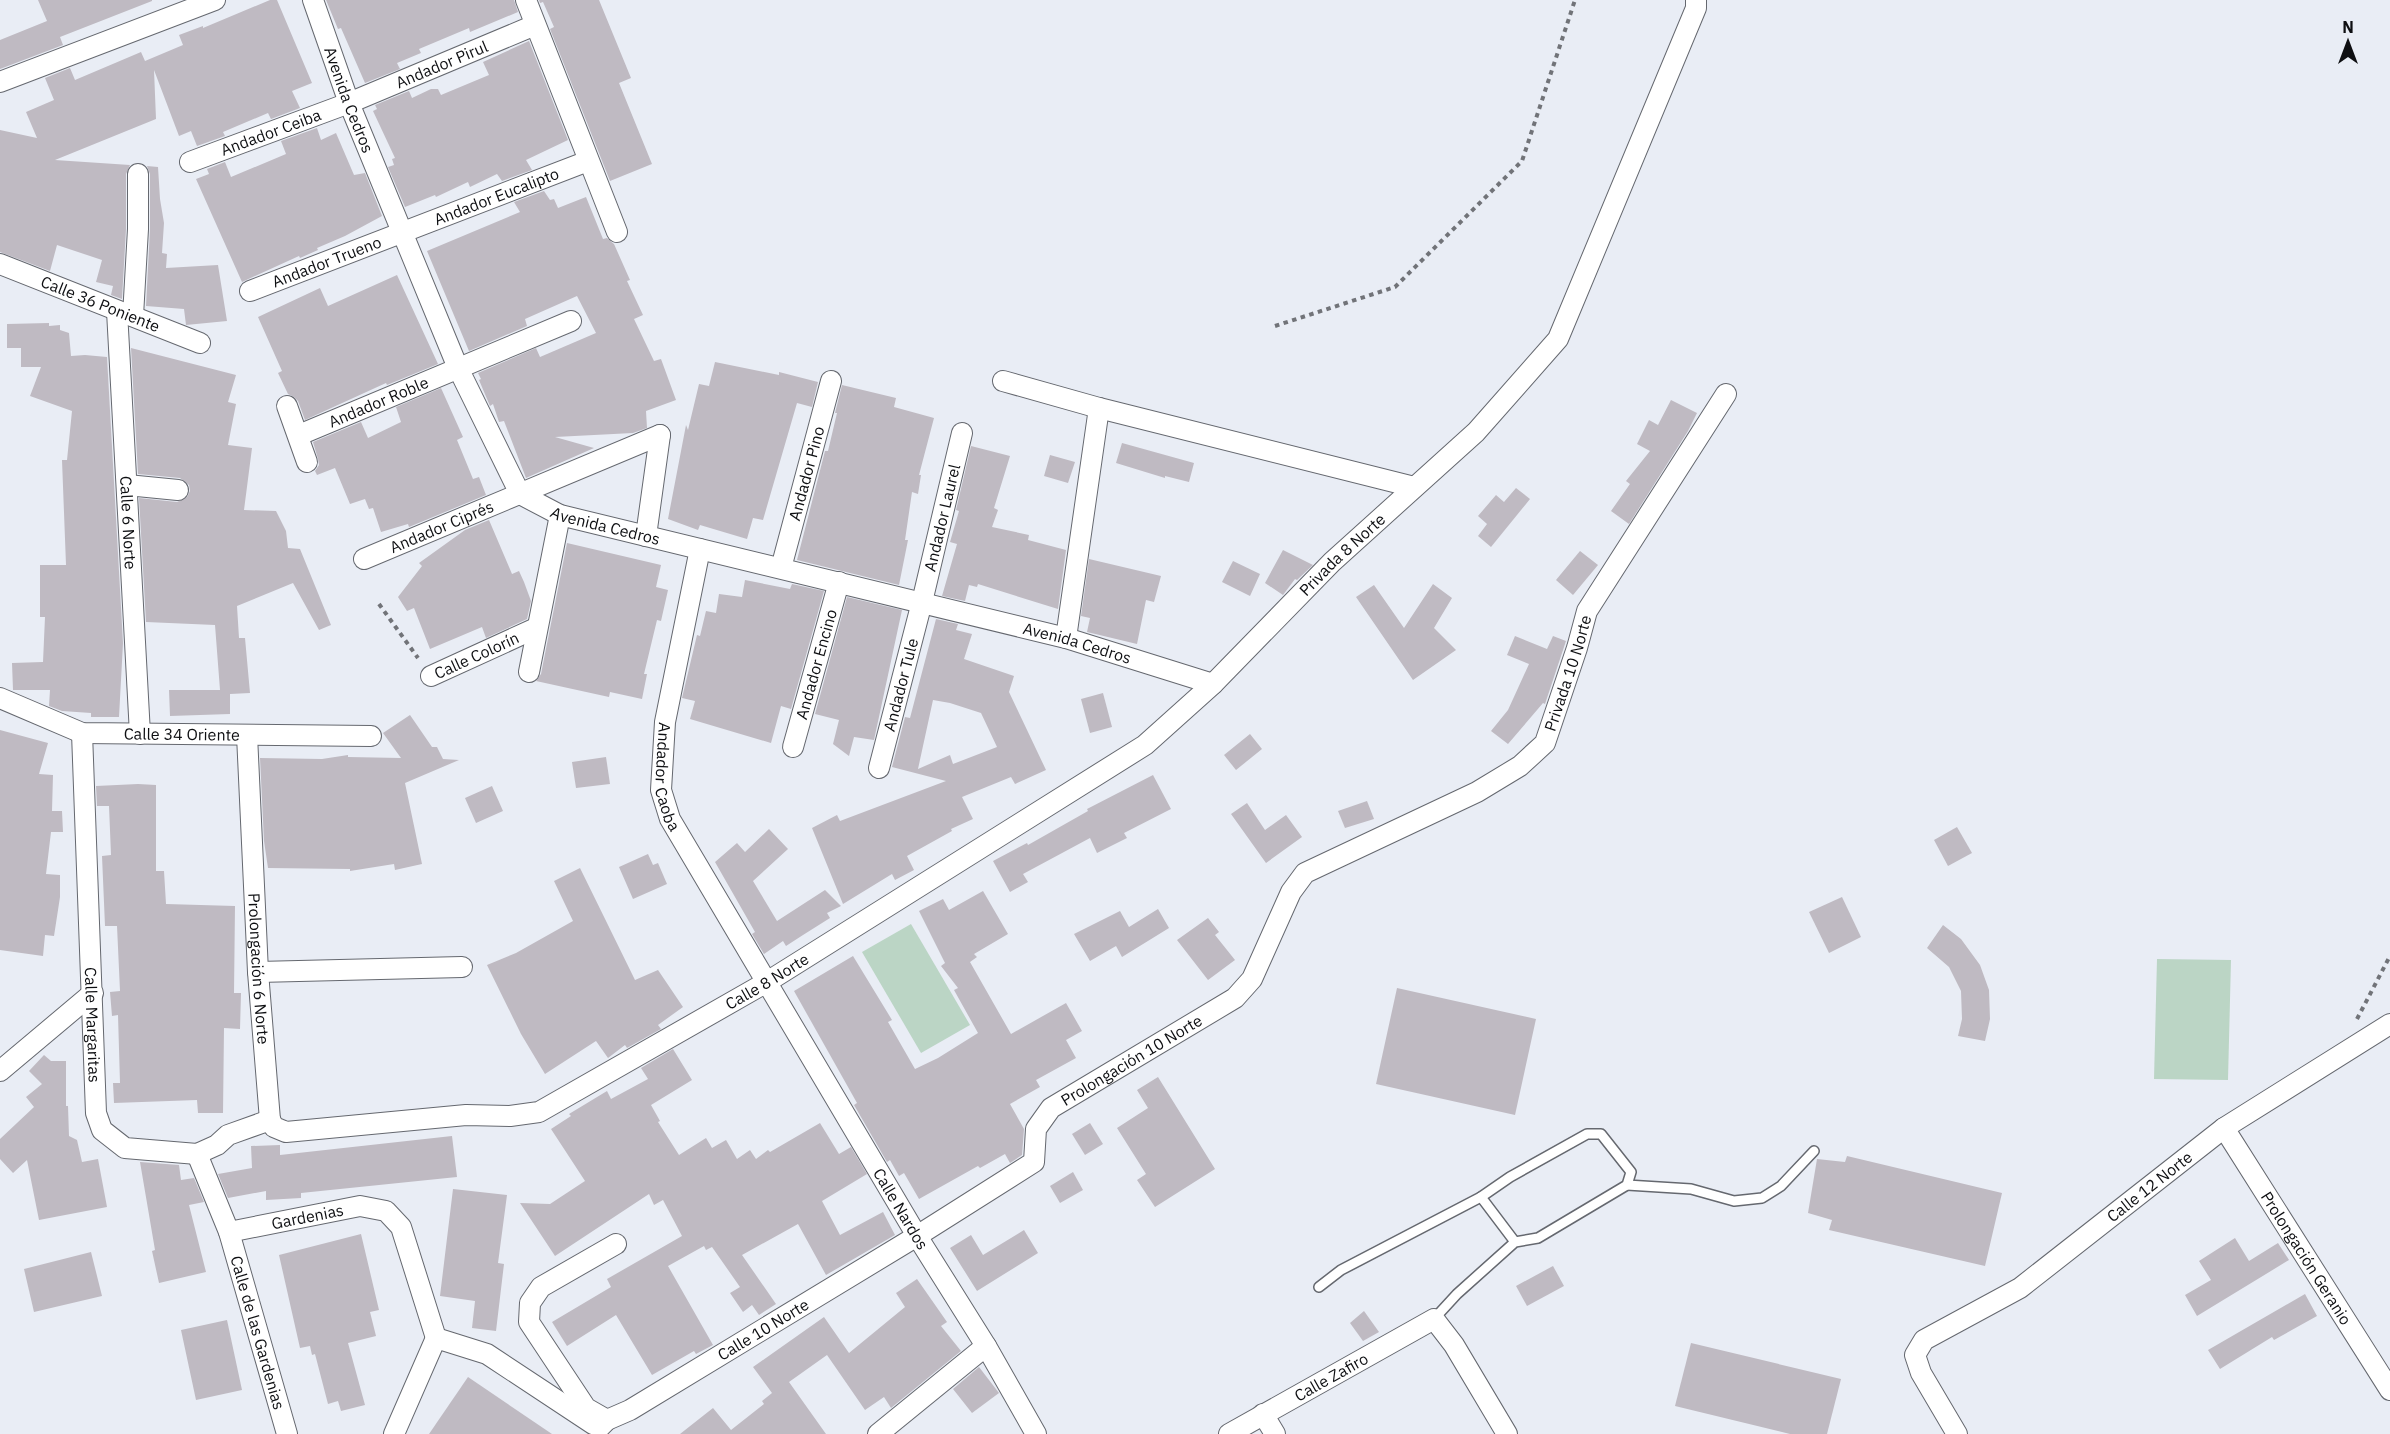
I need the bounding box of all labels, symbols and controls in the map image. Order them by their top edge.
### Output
north arrow [2318,12,2378,72]
text: N [2342,17,2354,37]
street label: Andador Pirul [392,36,491,92]
street label: Avenida Cedros [320,44,378,156]
street label: Andador Ceiba [218,104,324,160]
street label: Andador Eucalipto [431,163,562,229]
street label: Andador Trueno [269,232,384,292]
street label: Calle 36 Poniente [38,271,163,336]
street label: Andador Roble [325,372,431,432]
street label: Andador Pino [784,424,828,523]
street label: Andador Laurel [920,462,964,573]
street label: Calle 6 Norte [116,475,141,570]
street label: Andador Ciprés [387,496,496,557]
street label: Avenida Cedros [547,502,662,549]
street label: Privada 8 Norte [1295,509,1389,600]
street label: Andador Encino [791,607,841,722]
street label: Privada 10 Norte [1540,613,1596,734]
street label: Avenida Cedros [1021,618,1134,668]
street label: Calle Colorín [431,627,522,683]
street label: Andador Tule [879,636,922,734]
street label: Andador Caoba [651,722,685,835]
street label: Calle 34 Oriente [124,723,240,745]
street label: Prolongación 6 Norte [244,893,274,1045]
street label: Calle 8 Norte [722,948,812,1014]
street label: Calle Margaritas [81,967,105,1083]
street label: Prolongación 10 Norte [1057,1010,1206,1110]
street label: Calle 12 Norte [2103,1147,2196,1226]
street label: Calle Nardos [869,1164,933,1253]
street label: Prolongación Geranio [2257,1188,2356,1328]
street label: Gardenias [270,1200,345,1233]
street label: Calle de las Gardenias [226,1253,289,1412]
street label: Calle 10 Norte [714,1294,813,1365]
street label: Calle Zafiro [1291,1348,1371,1405]

